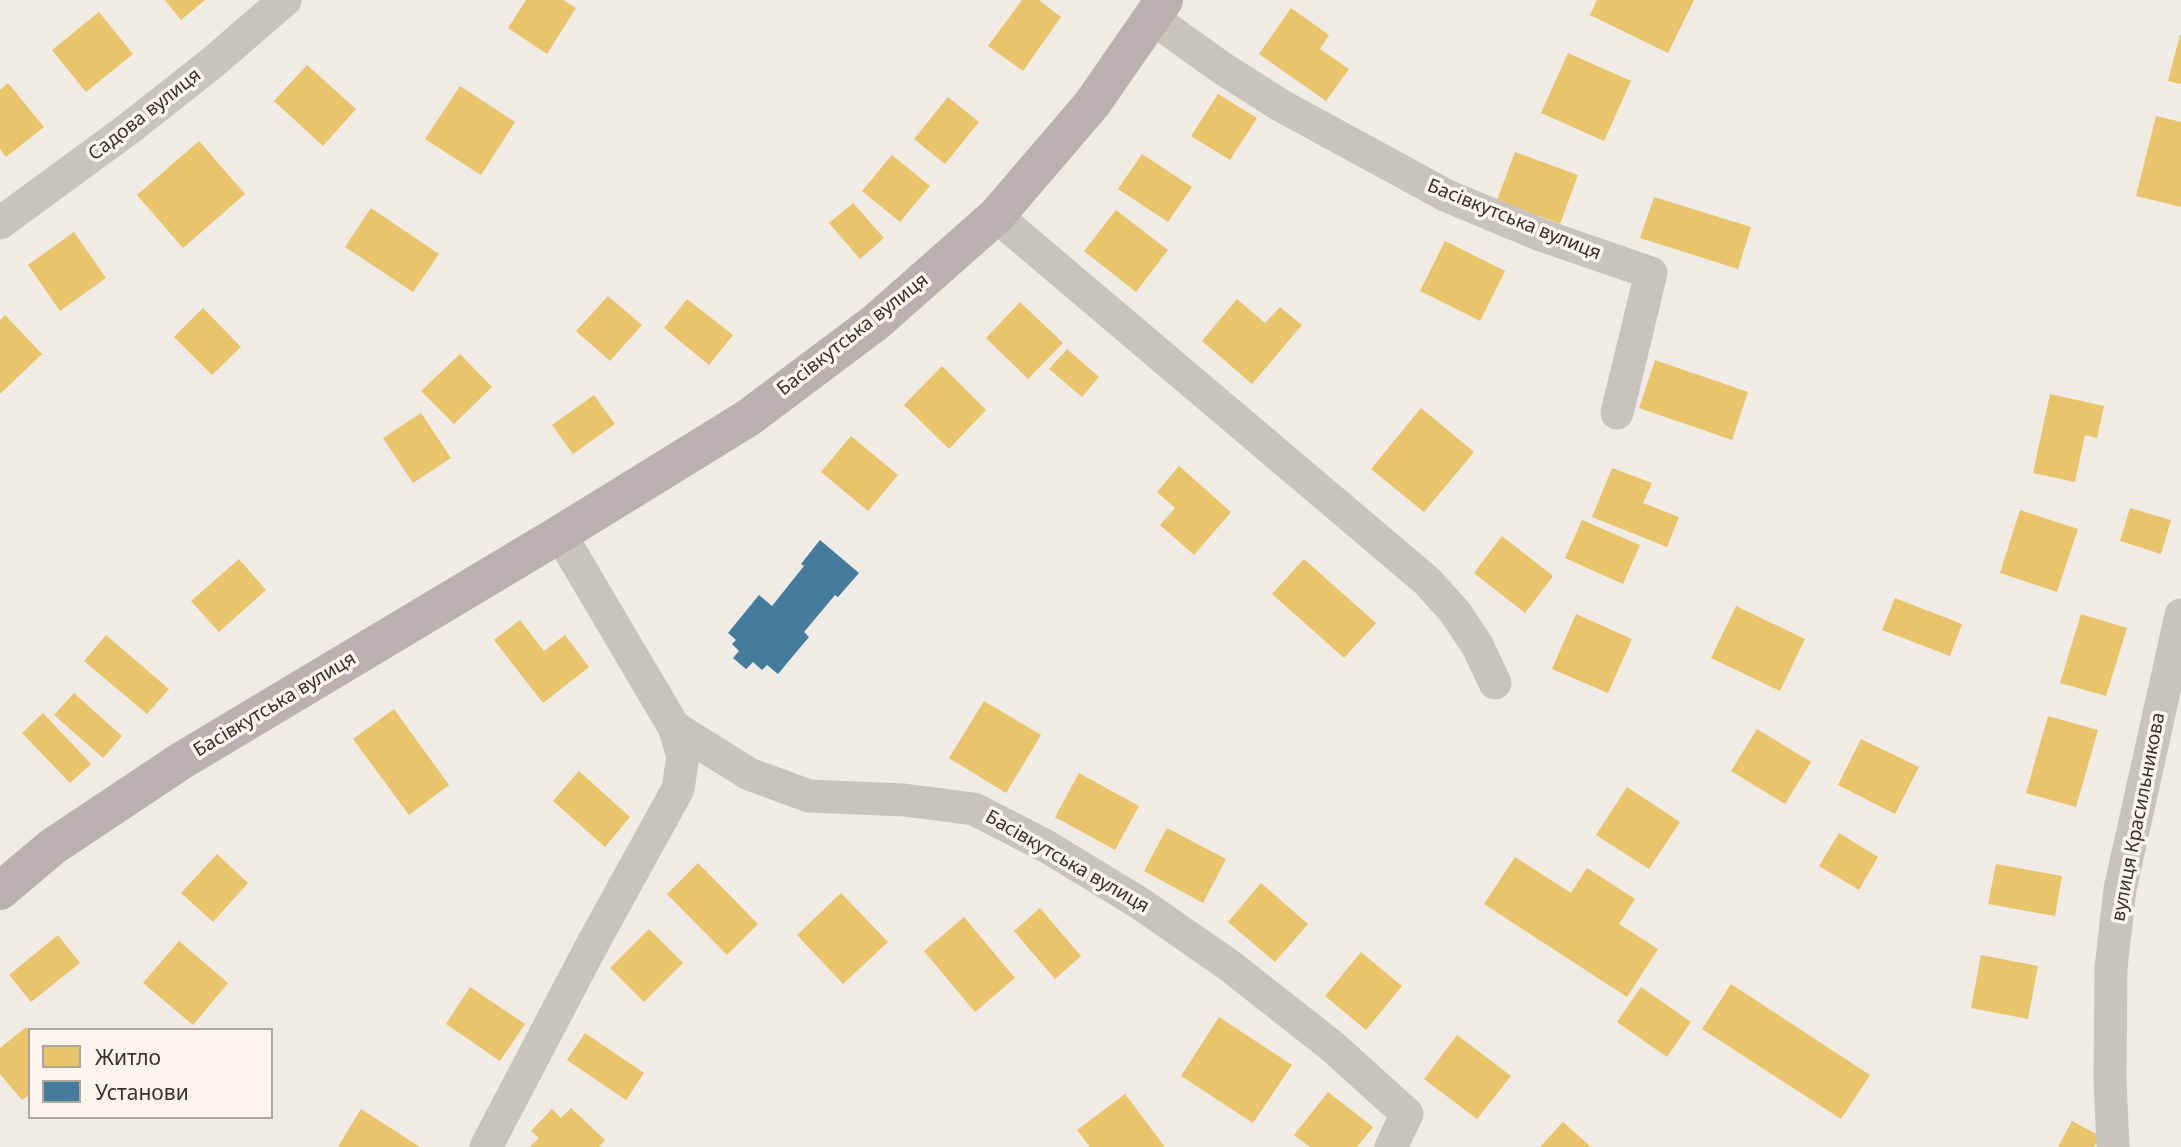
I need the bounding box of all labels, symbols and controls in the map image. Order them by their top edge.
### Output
street label: Садова вулиця [84,64,206,166]
street label: Басівкутська вулиця [1424,175,1604,265]
street label: Басівкутська вулиця [773,269,933,401]
street label: Басівкутська вулиця [190,647,360,763]
street label: вулиця Красильникова [2108,711,2170,923]
street label: Басівкутська вулиця [981,806,1153,918]
legend [28,1028,273,1119]
text: Житло [95,1043,161,1071]
text: Установи [95,1078,189,1106]

